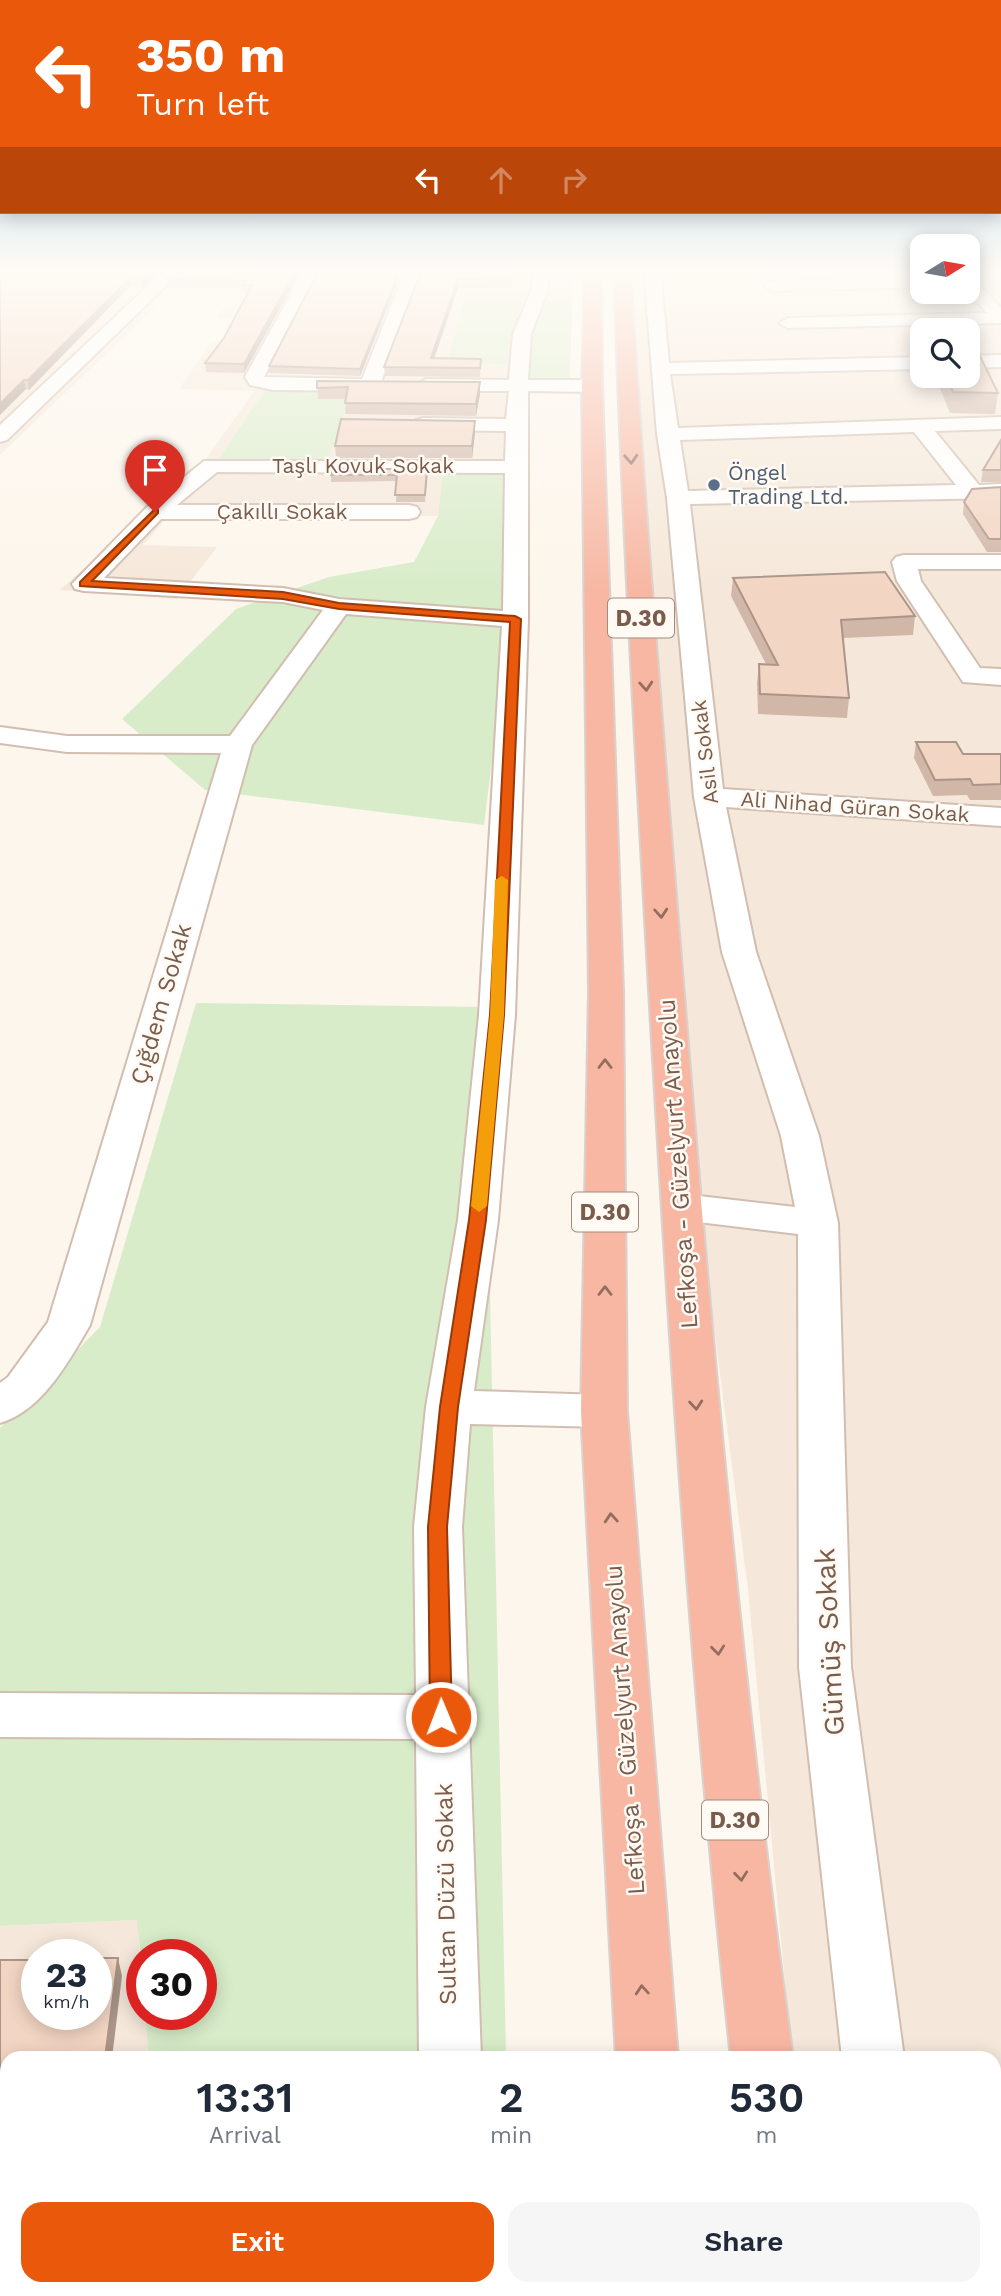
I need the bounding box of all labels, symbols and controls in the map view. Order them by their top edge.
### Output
text: 350 m [136,26,285,84]
icon: left [21,28,112,119]
text: Turn left [136,85,269,123]
icon: left [409,161,447,199]
icon: ahead [482,161,520,199]
icon: right [555,161,593,199]
north arrow [910,234,980,304]
map controls [910,234,980,388]
button: search [910,318,980,388]
pin [125,440,185,512]
icon: arrive [136,451,174,489]
street label: Taşlı Kovuk Sokak [272,453,454,478]
one-way arrow [623,454,638,465]
place label: Öngel Trading Ltd. [728,460,849,509]
marker: Öngel Trading Ltd. [706,477,722,493]
street label: Çakıllı Sokak [217,499,348,524]
road number: D.30 [608,598,674,638]
one-way arrow [638,681,653,692]
street label: Asil Sokak [686,698,723,806]
street label: Ali Nihad Güran Sokak [740,786,970,827]
one-way arrow [653,908,668,919]
street label: Çığdem Sokak [125,920,197,1088]
street label: Lefkoşa - Güzelyurt Anayolu [653,998,703,1330]
one-way arrow [597,1058,613,1068]
road number: D.30 [572,1192,638,1232]
one-way arrow [597,1285,613,1296]
one-way arrow [688,1400,703,1411]
one-way arrow [604,1513,619,1524]
street label: Gümüş Sokak [808,1547,851,1737]
street label: Lefkoşa - Güzelyurt Anayolu [600,1564,650,1896]
one-way arrow [710,1645,725,1656]
position arrow [404,1680,478,1754]
street label: Sultan Düzü Sokak [430,1782,462,2005]
road number: D.30 [702,1800,768,1840]
one-way arrow [733,1871,748,1882]
speed limit sign: 30 [126,1939,217,2030]
text: 23 [46,1954,87,1996]
one-way arrow [635,1984,650,1995]
text: km/h [43,1991,90,2012]
text: 13:31 [196,2073,293,2122]
text: 2 [499,2073,523,2122]
text: 530 [729,2073,805,2122]
text: Arrival [209,2122,281,2149]
text: min [490,2122,532,2149]
text: m [756,2122,778,2149]
button: Exit [21,2202,494,2282]
button: Share [508,2202,980,2282]

